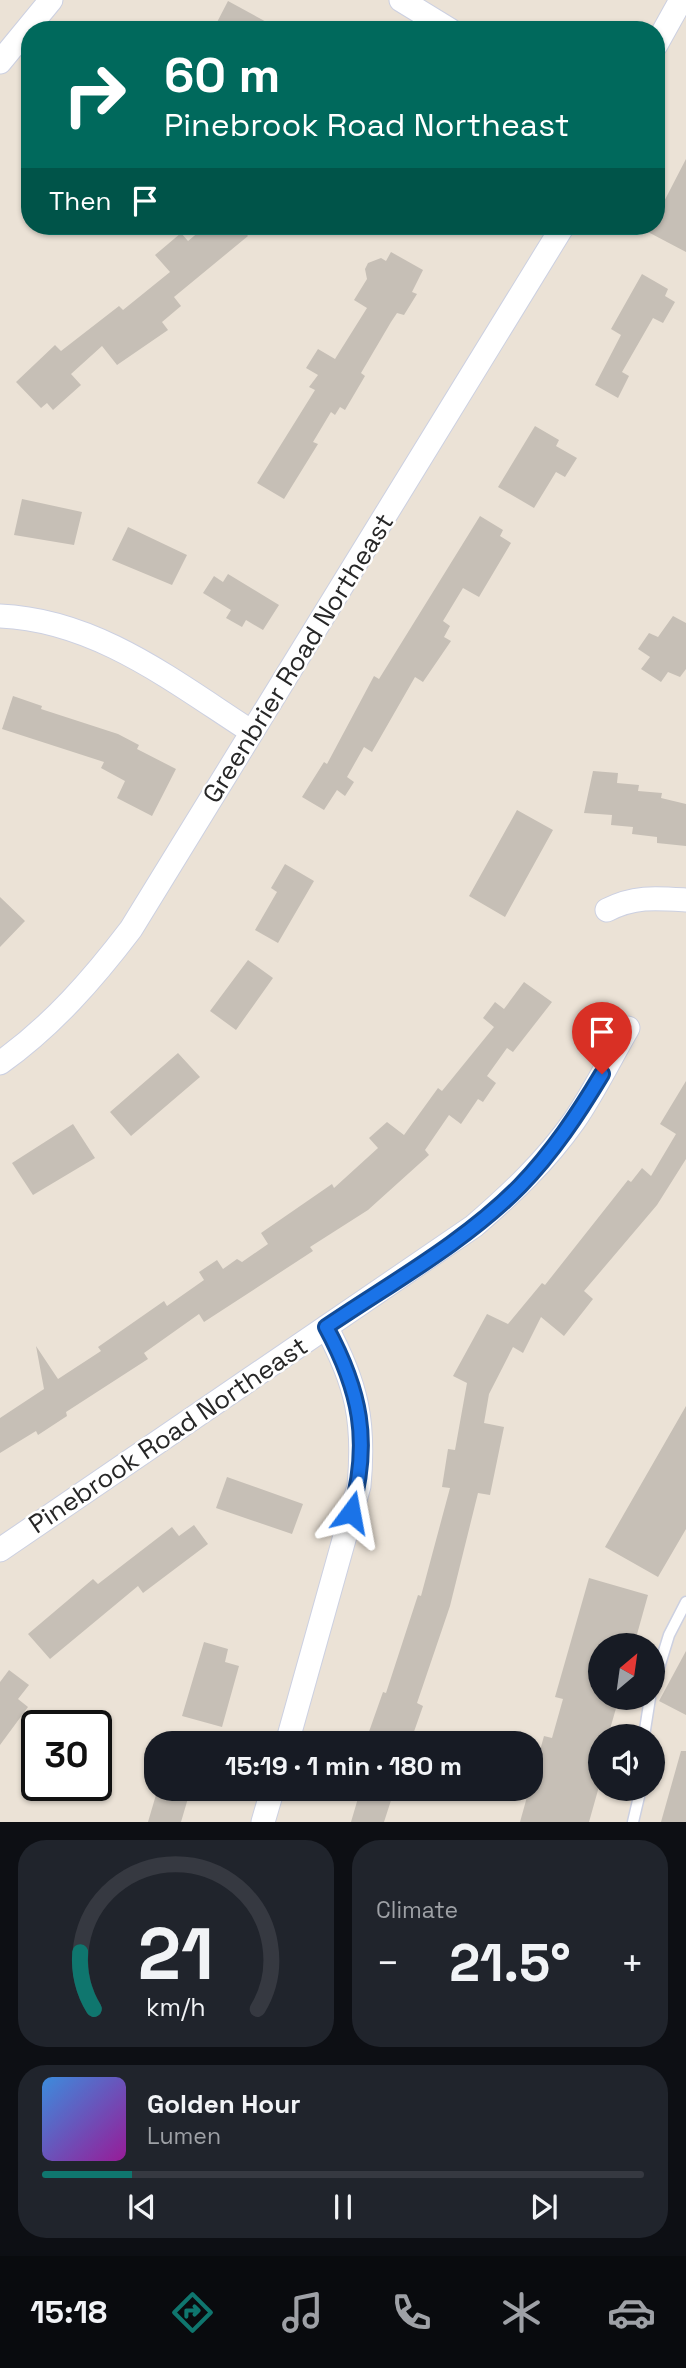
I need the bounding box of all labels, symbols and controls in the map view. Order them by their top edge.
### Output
text: 60 m [164,44,280,106]
icon: right [49,49,140,140]
text: Pinebrook Road Northeast [164,105,569,145]
icon: arrive [126,182,164,220]
text: Then [49,184,112,218]
street label: Greenbrier Road Northeast [195,507,401,809]
pin [572,1002,632,1074]
icon: arrive [583,1013,621,1051]
street label: Pinebrook Road Northeast [22,1329,314,1541]
position arrow [314,1475,388,1549]
north arrow [588,1633,665,1710]
map controls [588,1633,665,1801]
speed limit sign: 30 [21,1710,112,1801]
button: sound [588,1724,665,1801]
text: 15:19 · 1 min · 180 m [225,1749,462,1783]
text: Climate [376,1895,458,1925]
text: 21 [138,1908,214,2001]
text: 21.5° [449,1930,571,1996]
text: − [376,1939,400,1987]
text: + [620,1939,644,1987]
text: km/h [146,1991,206,2023]
text: Golden Hour [147,2087,301,2121]
text: Lumen [147,2121,221,2151]
icon: previous [123,2188,161,2226]
icon: pause [324,2188,362,2226]
icon: next [525,2188,563,2226]
icon: directions [168,2288,217,2337]
icon: music [278,2288,327,2337]
icon: phone [387,2288,436,2337]
icon: climate [497,2288,546,2337]
icon: car [607,2288,656,2337]
text: 15:18 [30,2292,107,2332]

